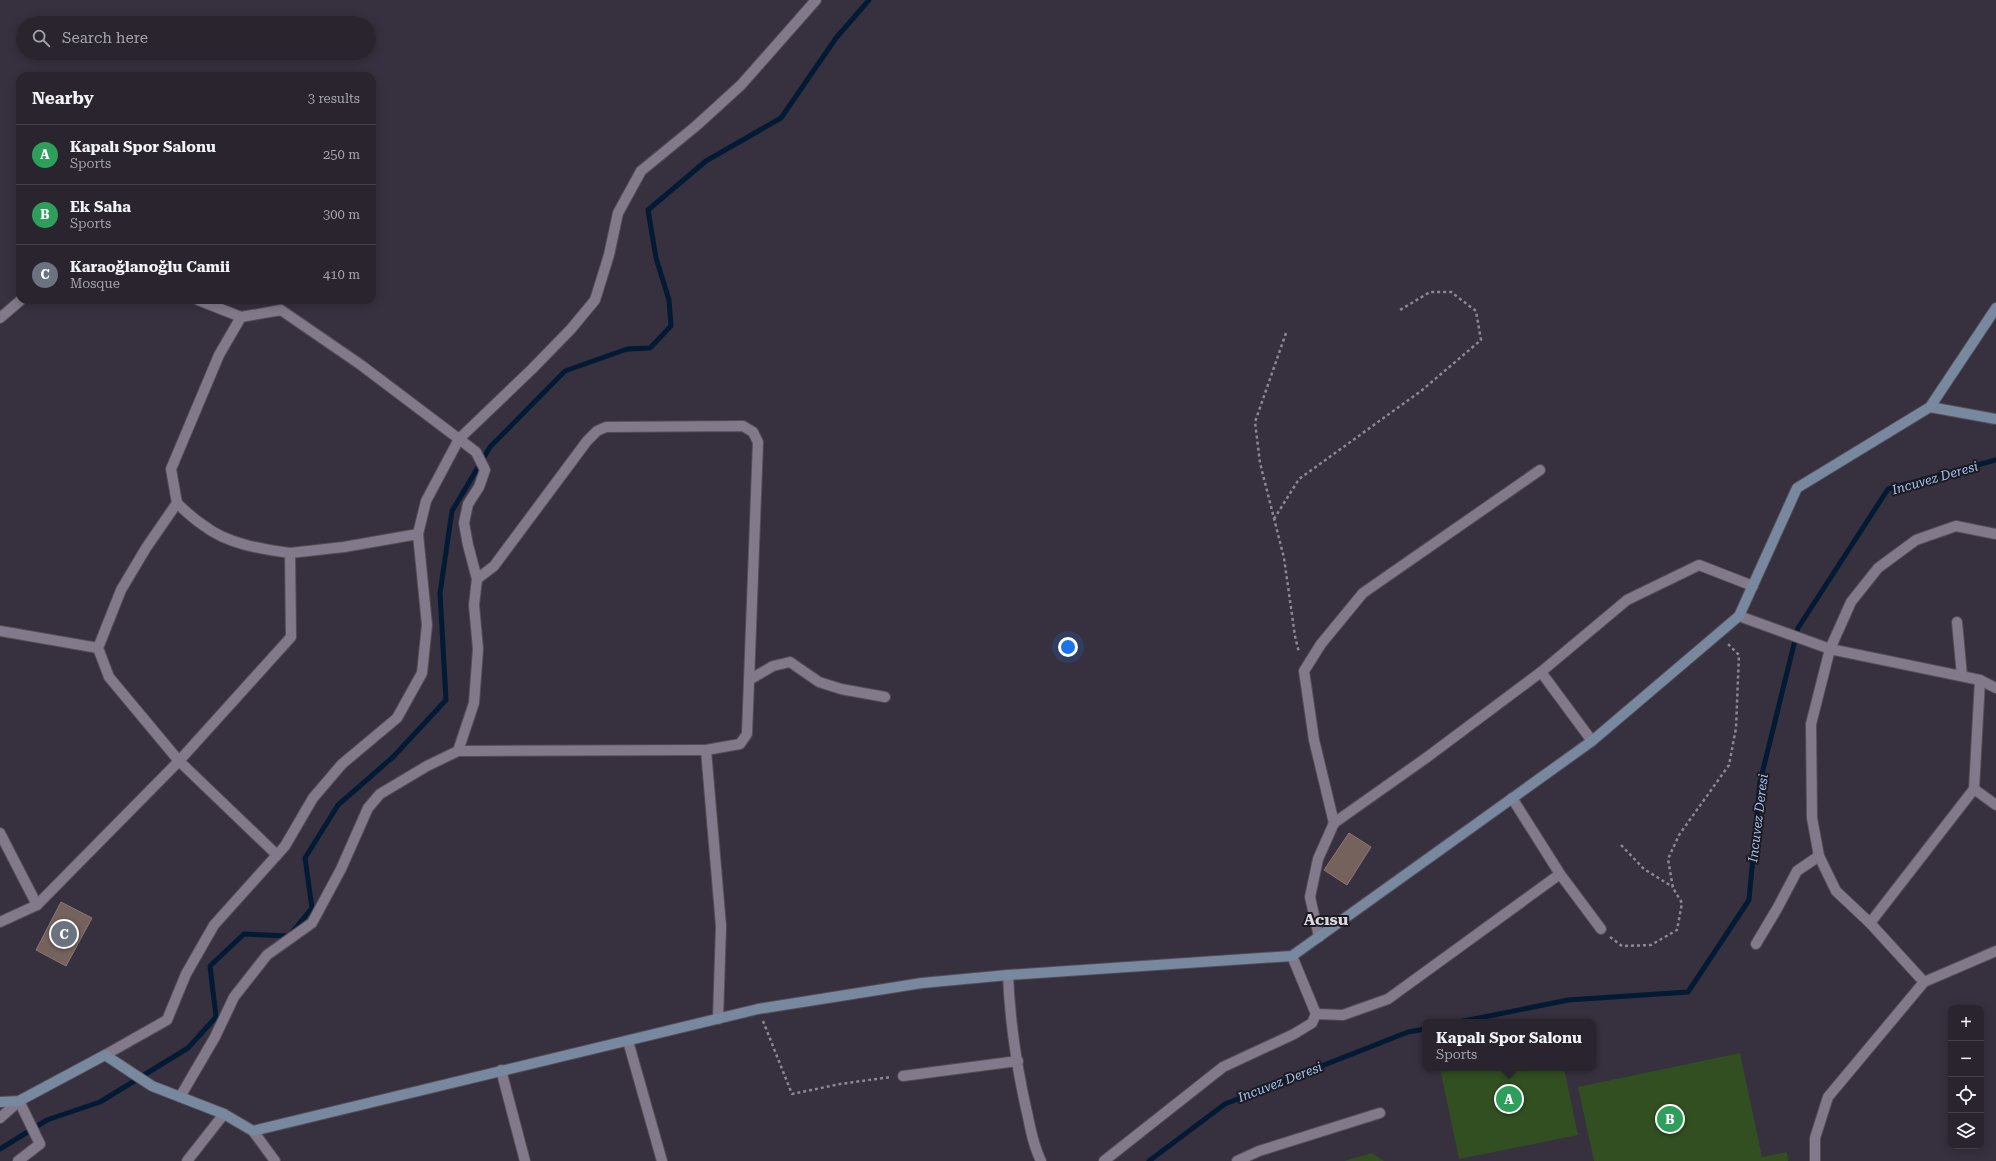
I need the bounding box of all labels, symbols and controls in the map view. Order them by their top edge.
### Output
search box [16,16,376,60]
icon: search [30,27,52,49]
text: Search here [62,29,148,47]
text: Nearby [32,88,94,108]
text: 3 results [308,91,360,106]
text: Kapalı Spor Salonu [70,138,216,156]
text: A [40,147,50,162]
text: 250 m [323,147,360,162]
text: Sports [70,156,111,171]
text: Ek Saha [70,198,131,216]
text: B [40,207,50,222]
text: 300 m [323,207,360,222]
text: Sports [70,216,111,231]
text: Karaoğlanoğlu Camii [70,258,230,276]
text: C [40,267,50,282]
text: 410 m [323,267,360,282]
text: Mosque [70,276,120,291]
water label: Incuvez Deresi [1889,459,1980,498]
your location [1058,637,1078,657]
water label: Incuvez Deresi [1745,773,1771,864]
district label: Acısu [1304,910,1349,929]
pin: C [51,919,77,949]
map controls [1948,1005,1984,1149]
button: + [1948,1005,1984,1041]
popup [1422,1019,1596,1071]
text: Kapalı Spor Salonu [1436,1029,1582,1047]
button: − [1948,1041,1984,1077]
text: Sports [1436,1047,1477,1062]
water label: Incuvez Deresi [1235,1059,1324,1105]
button: locate [1948,1077,1984,1113]
pin: A [1496,1084,1522,1114]
pin: B [1657,1104,1683,1134]
button: layers [1948,1113,1984,1149]

